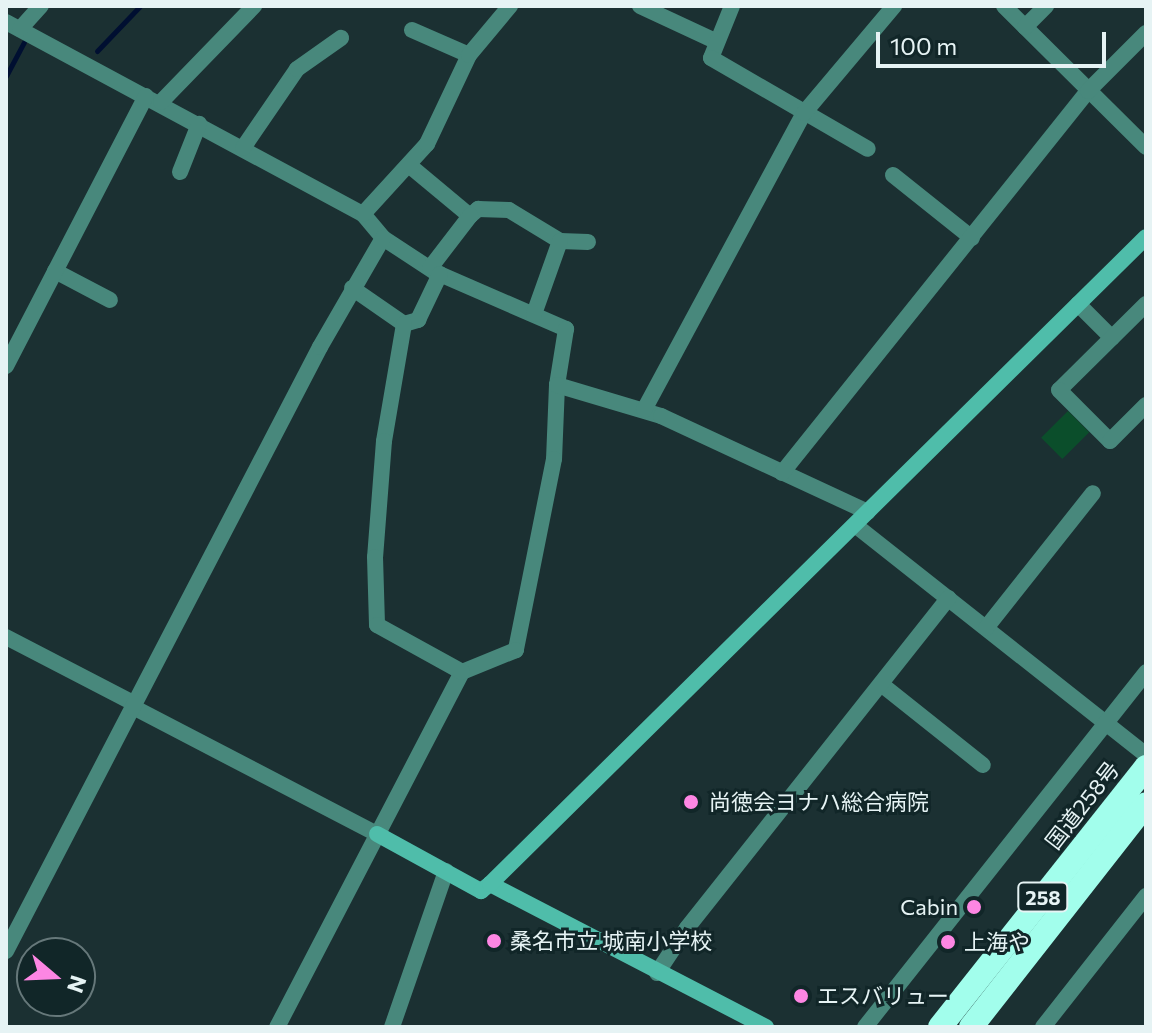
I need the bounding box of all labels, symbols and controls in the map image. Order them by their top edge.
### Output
scale bar [880,16,1110,66]
text: 100 m [890,31,957,60]
street label: 国道258号 [1040,756,1124,854]
place label: 尚徳会ヨナハ総合病院 [709,789,929,815]
marker: 尚徳会ヨナハ総合病院 [680,791,702,813]
road number: 258 [1017,881,1069,913]
place label: Cabin [900,894,958,920]
marker: Cabin [965,898,983,916]
place label: 桑名市立 城南小学校 [510,928,712,954]
place label: 上海や [964,929,1030,955]
marker: 桑名市立 城南小学校 [485,932,503,950]
marker: 上海や [939,933,957,951]
north arrow [16,937,96,1017]
text: N [62,972,93,997]
place label: エスバリュー [817,983,949,1009]
marker: エスバリュー [792,987,810,1005]

